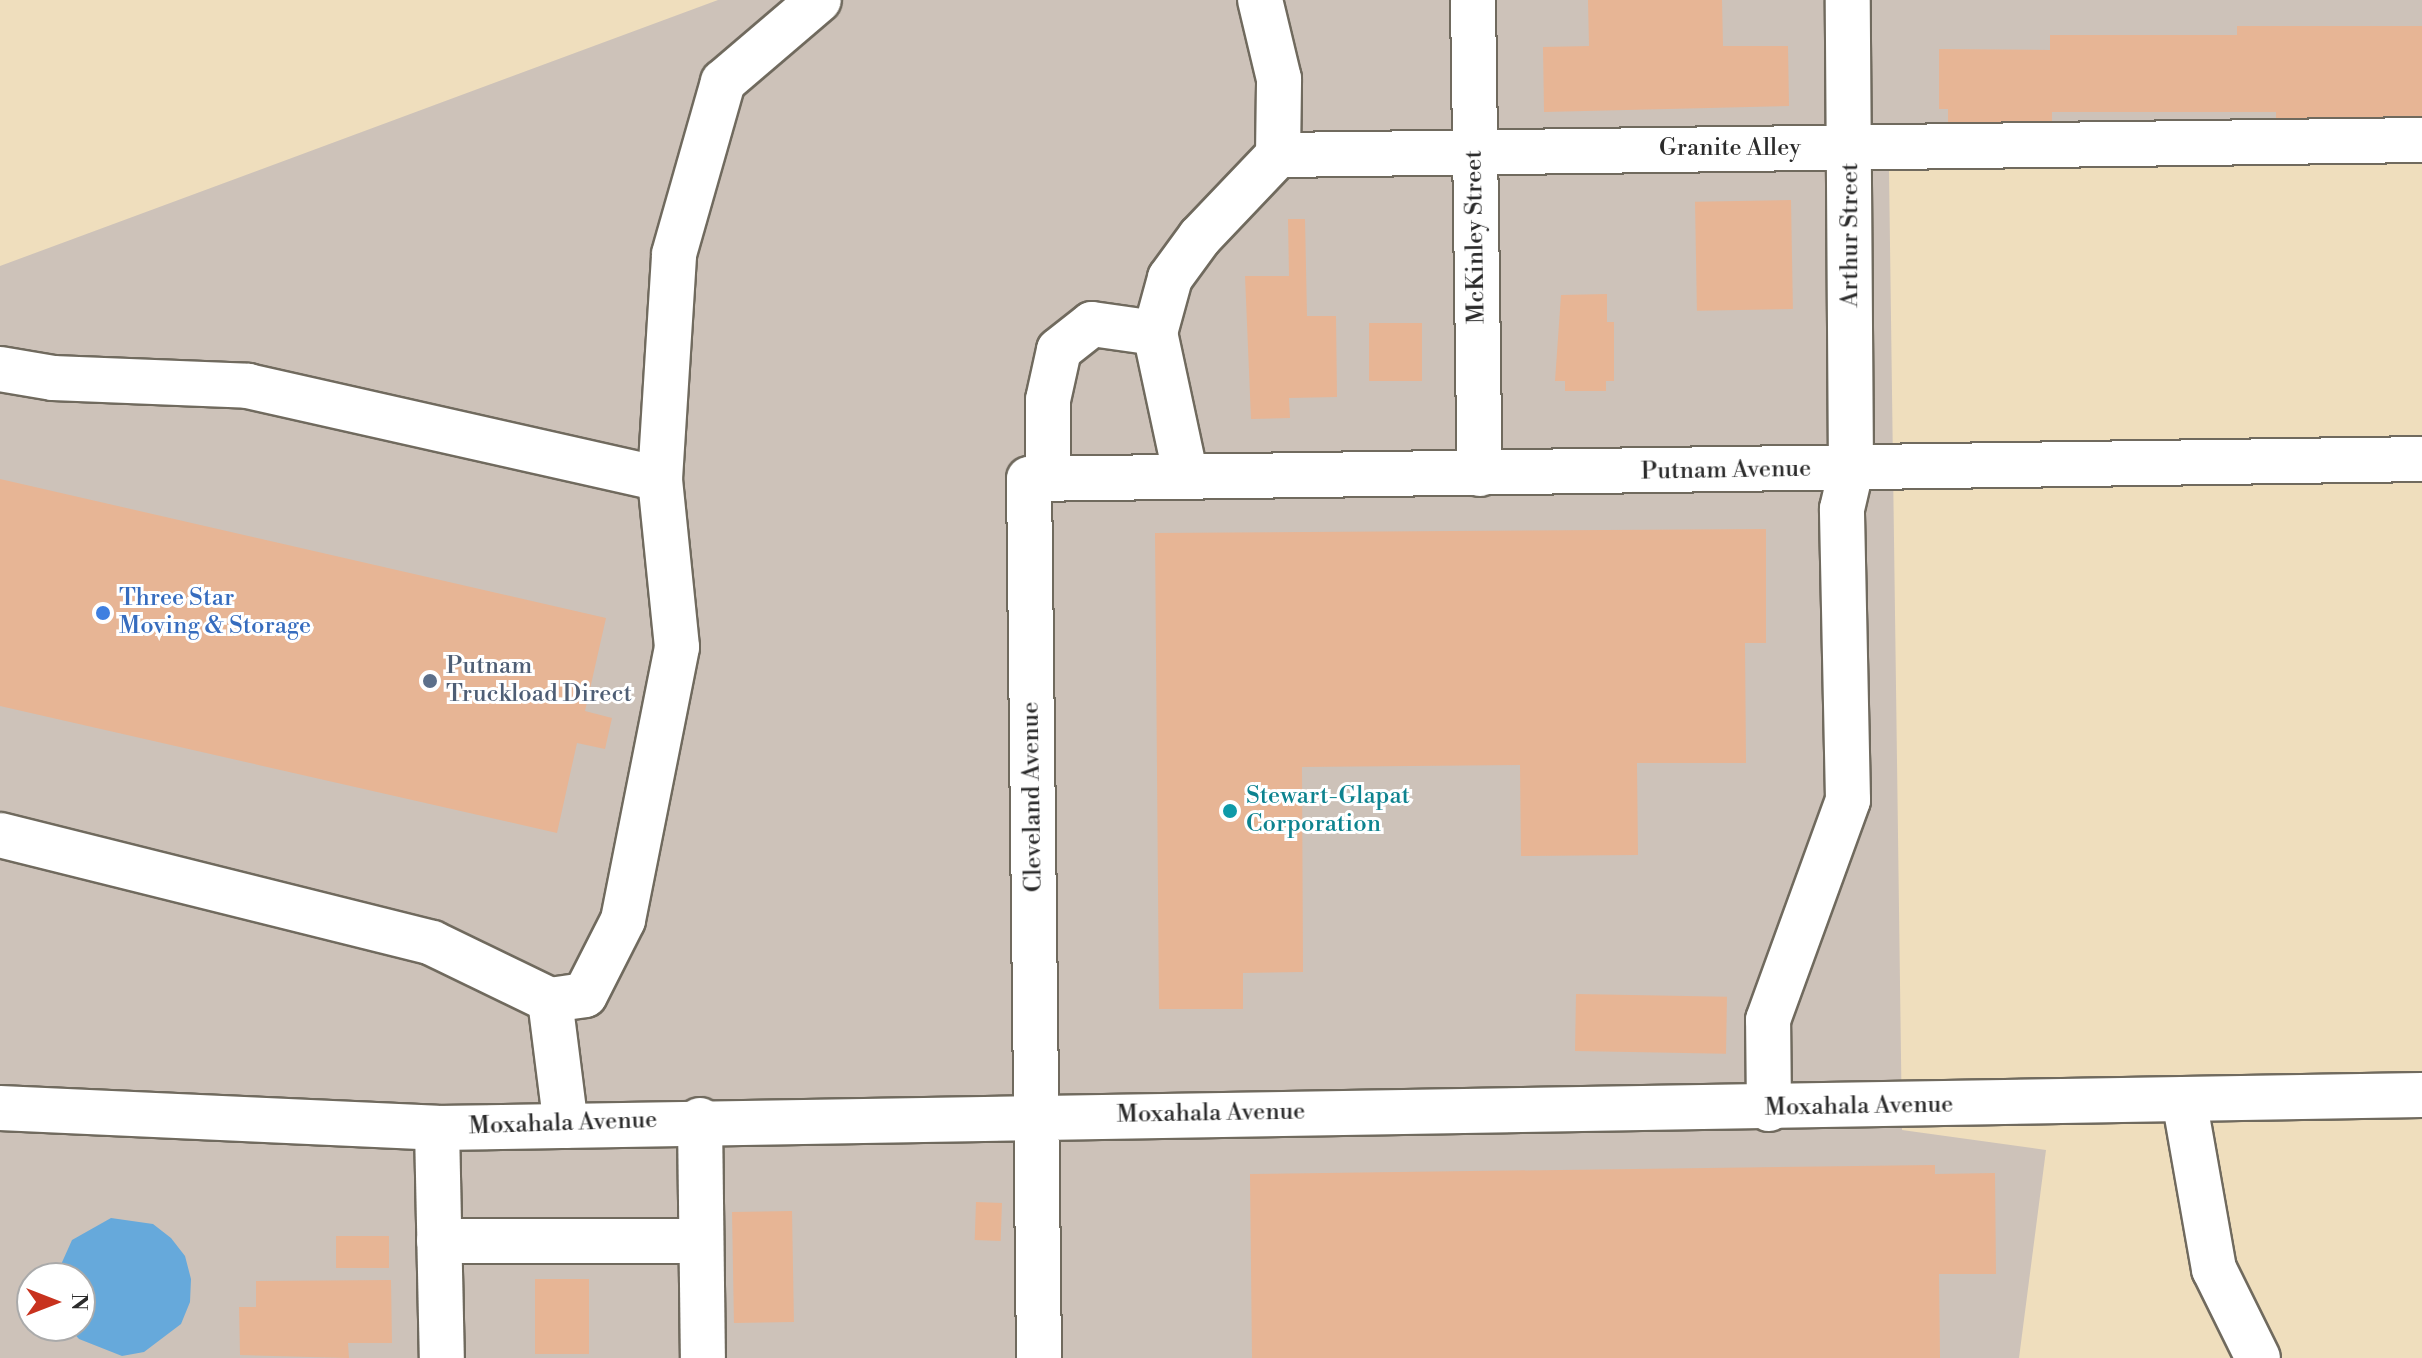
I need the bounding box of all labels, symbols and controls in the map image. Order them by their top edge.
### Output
street label: Granite Alley [1659,135,1801,163]
street label: McKinley Street [1460,150,1492,324]
street label: Arthur Street [1837,163,1865,307]
street label: Putnam Avenue [1641,455,1811,487]
place label: Three Star Moving & Storage [119,585,311,641]
marker: Three Star Moving & Storage [94,604,112,622]
place label: Putnam Truckload Direct [446,653,632,709]
marker: Putnam Truckload Direct [421,672,439,690]
street label: Cleveland Avenue [1017,701,1049,893]
place label: Stewart-Glapat Corporation [1246,783,1410,839]
marker: Stewart-Glapat Corporation [1221,802,1239,820]
street label: Moxahala Avenue [1764,1091,1954,1123]
street label: Moxahala Avenue [1116,1098,1306,1130]
street label: Moxahala Avenue [468,1106,658,1142]
north arrow [16,1262,96,1342]
text: N [65,1293,92,1311]

